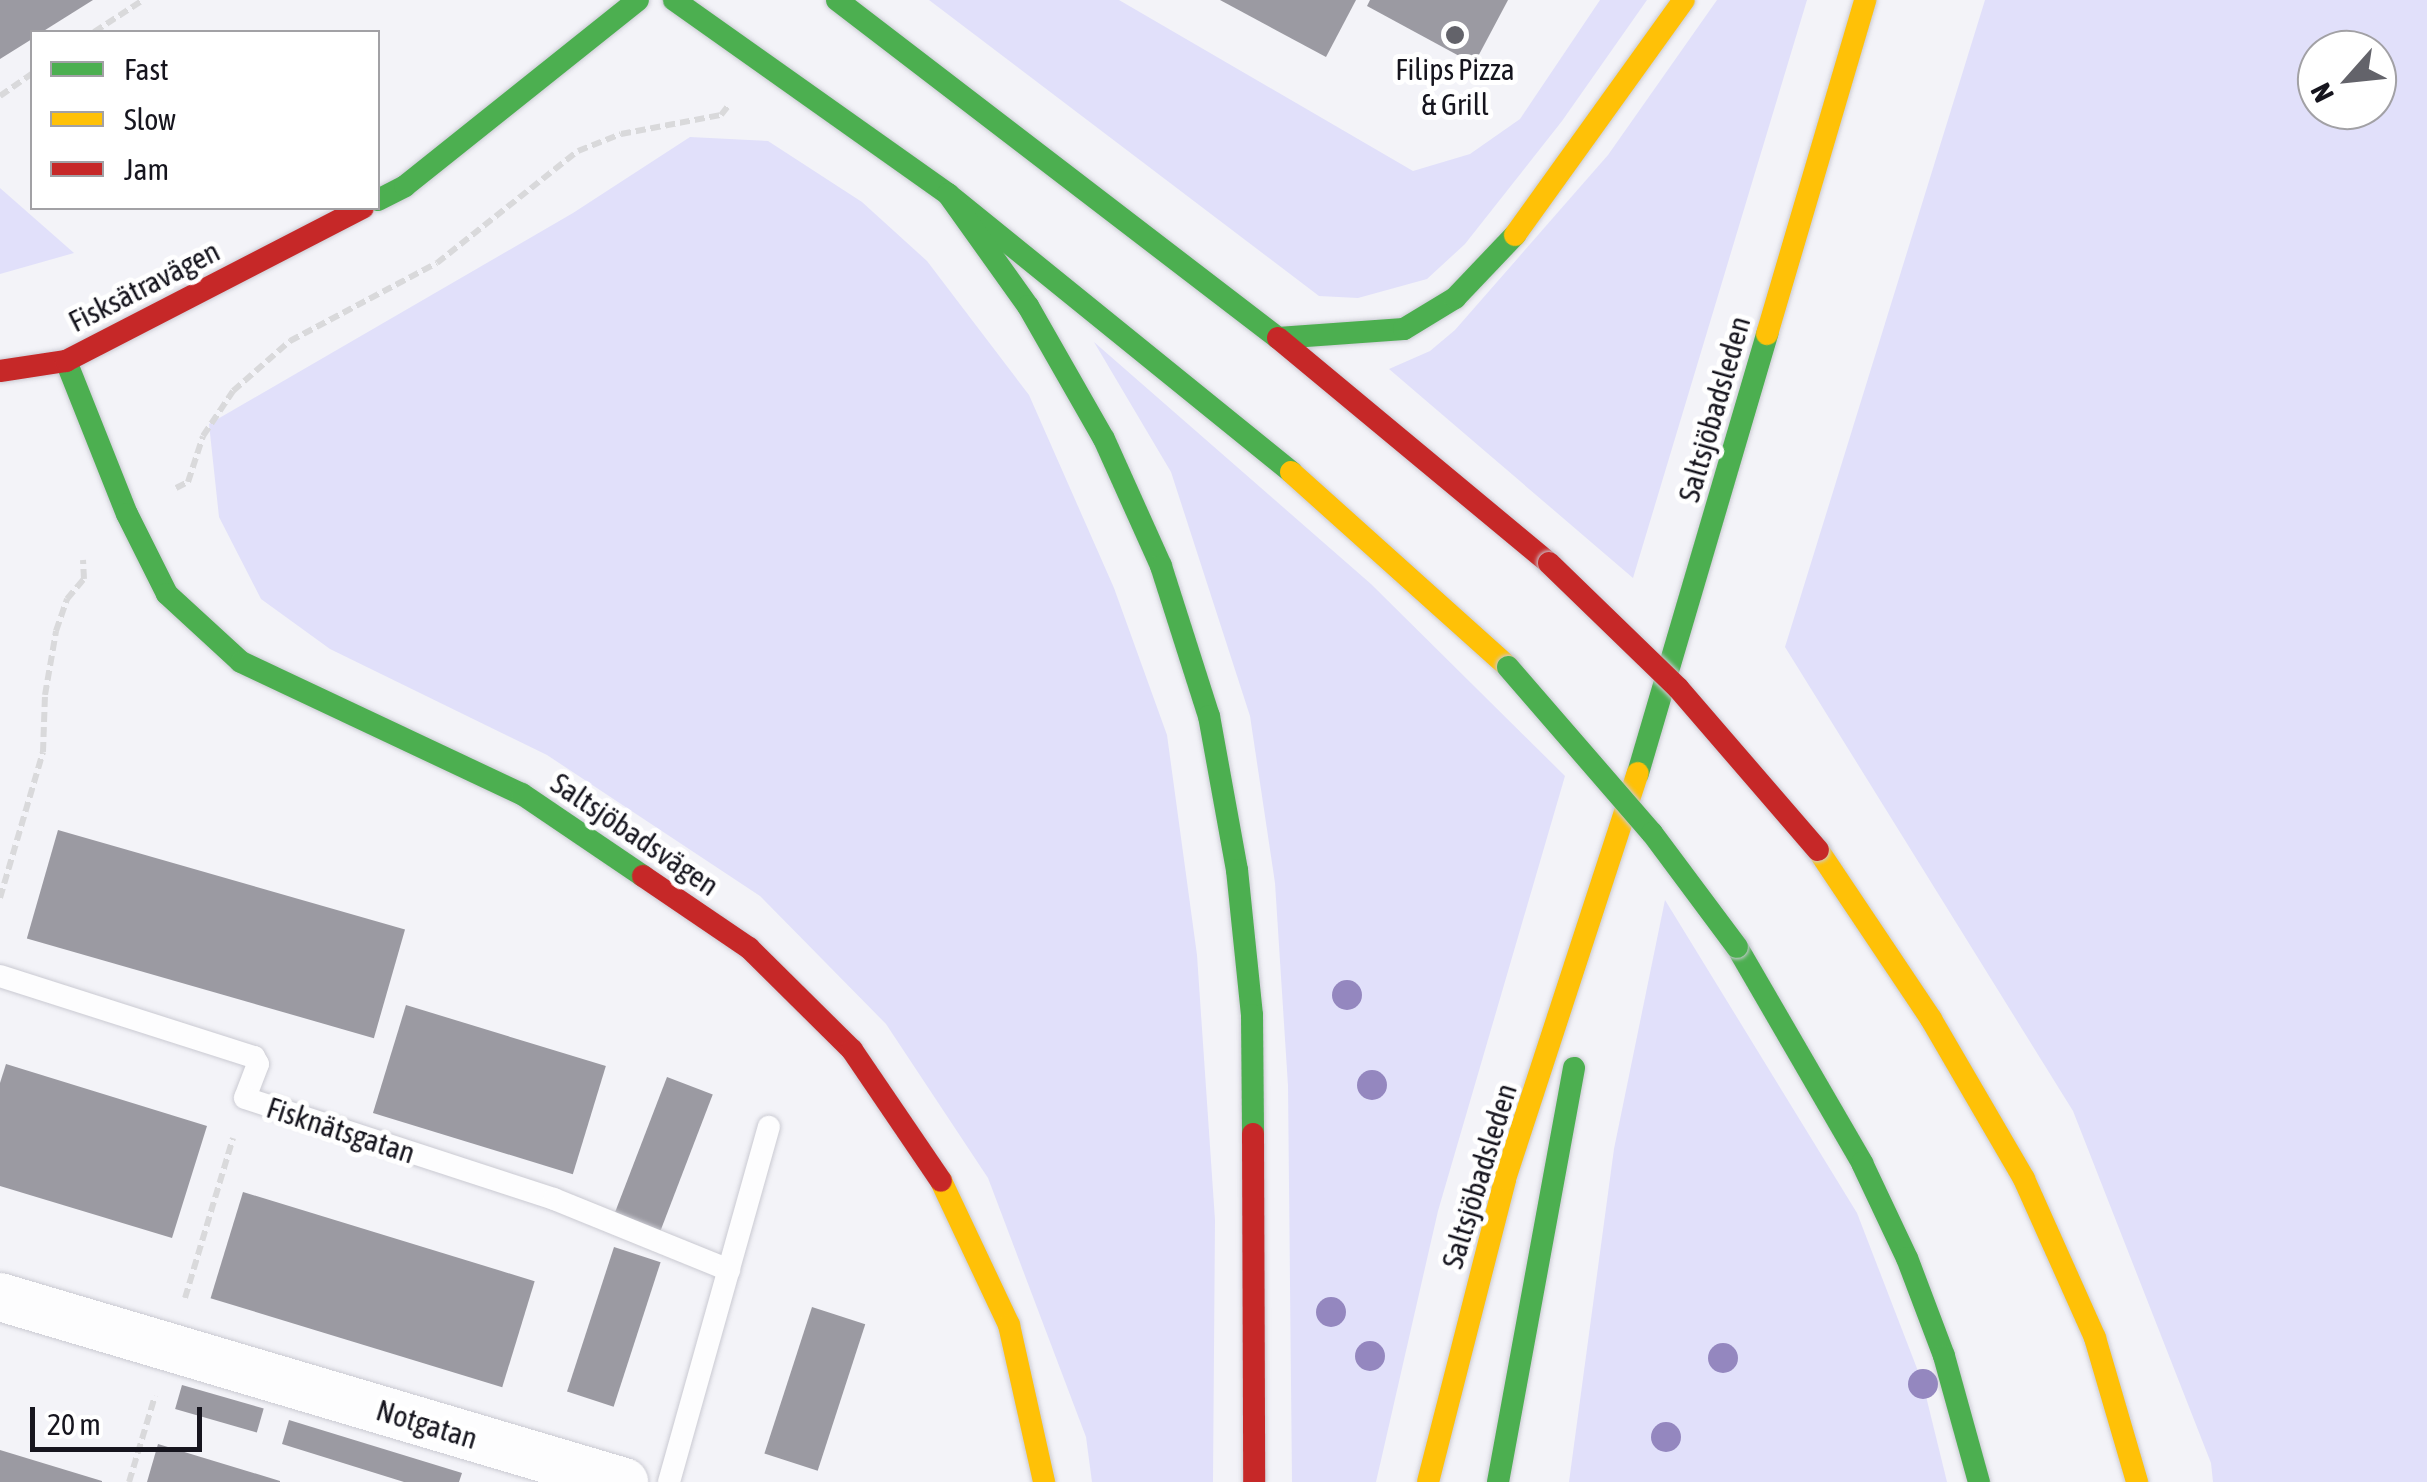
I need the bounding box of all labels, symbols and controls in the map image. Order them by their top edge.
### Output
marker: Filips Pizza & Grill [1444,24,1466,46]
legend [30,30,380,210]
north arrow [2297,30,2397,130]
place label: Filips Pizza & Grill [1395,51,1515,122]
text: Fast [124,52,169,86]
text: N [2304,78,2340,107]
text: Slow [124,102,176,136]
text: Jam [124,152,169,186]
street label: Fisksätravägen [62,233,226,339]
street label: Saltsjöbadsleden [1670,312,1758,506]
street label: Saltsjöbadsvägen [544,765,726,903]
street label: Saltsjöbadsleden [1434,1079,1524,1273]
street label: Fisknätsgatan [262,1089,420,1171]
scale bar [35,1387,208,1449]
street label: Notgatan [372,1392,482,1456]
text: 20 m [47,1407,101,1441]

